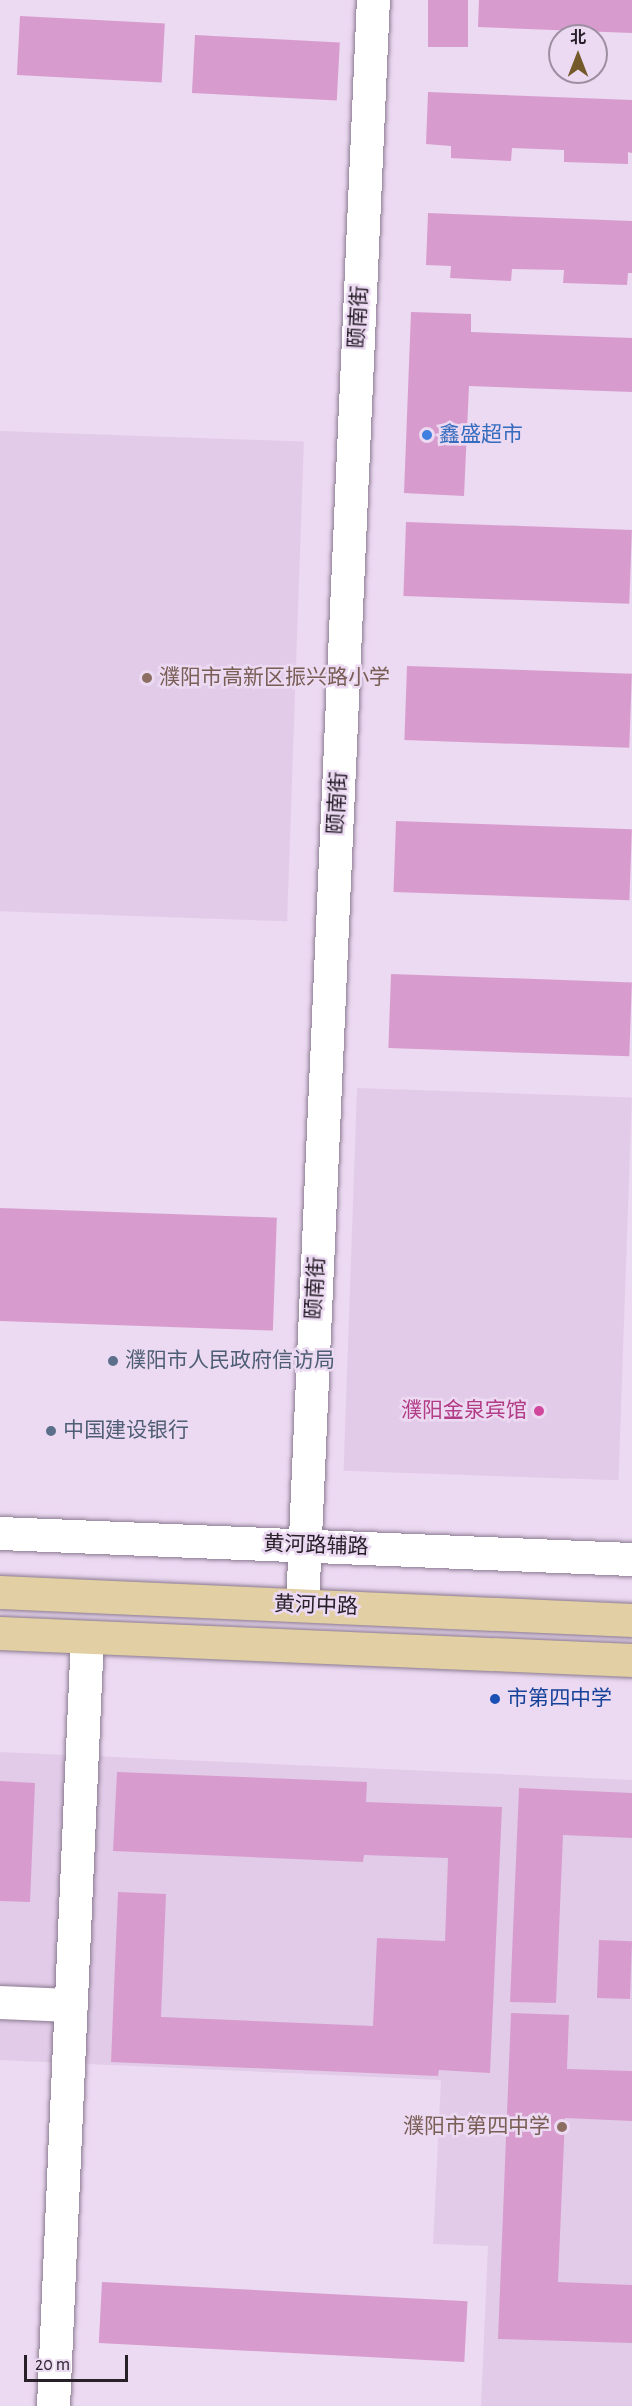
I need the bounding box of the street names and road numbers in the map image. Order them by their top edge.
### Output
street label: 颐南街 [345,285,373,349]
street label: 颐南街 [324,771,352,835]
street label: 颐南街 [302,1256,330,1320]
street label: 黄河路辅路 [263,1532,369,1560]
street label: 黄河中路 [274,1592,358,1620]

